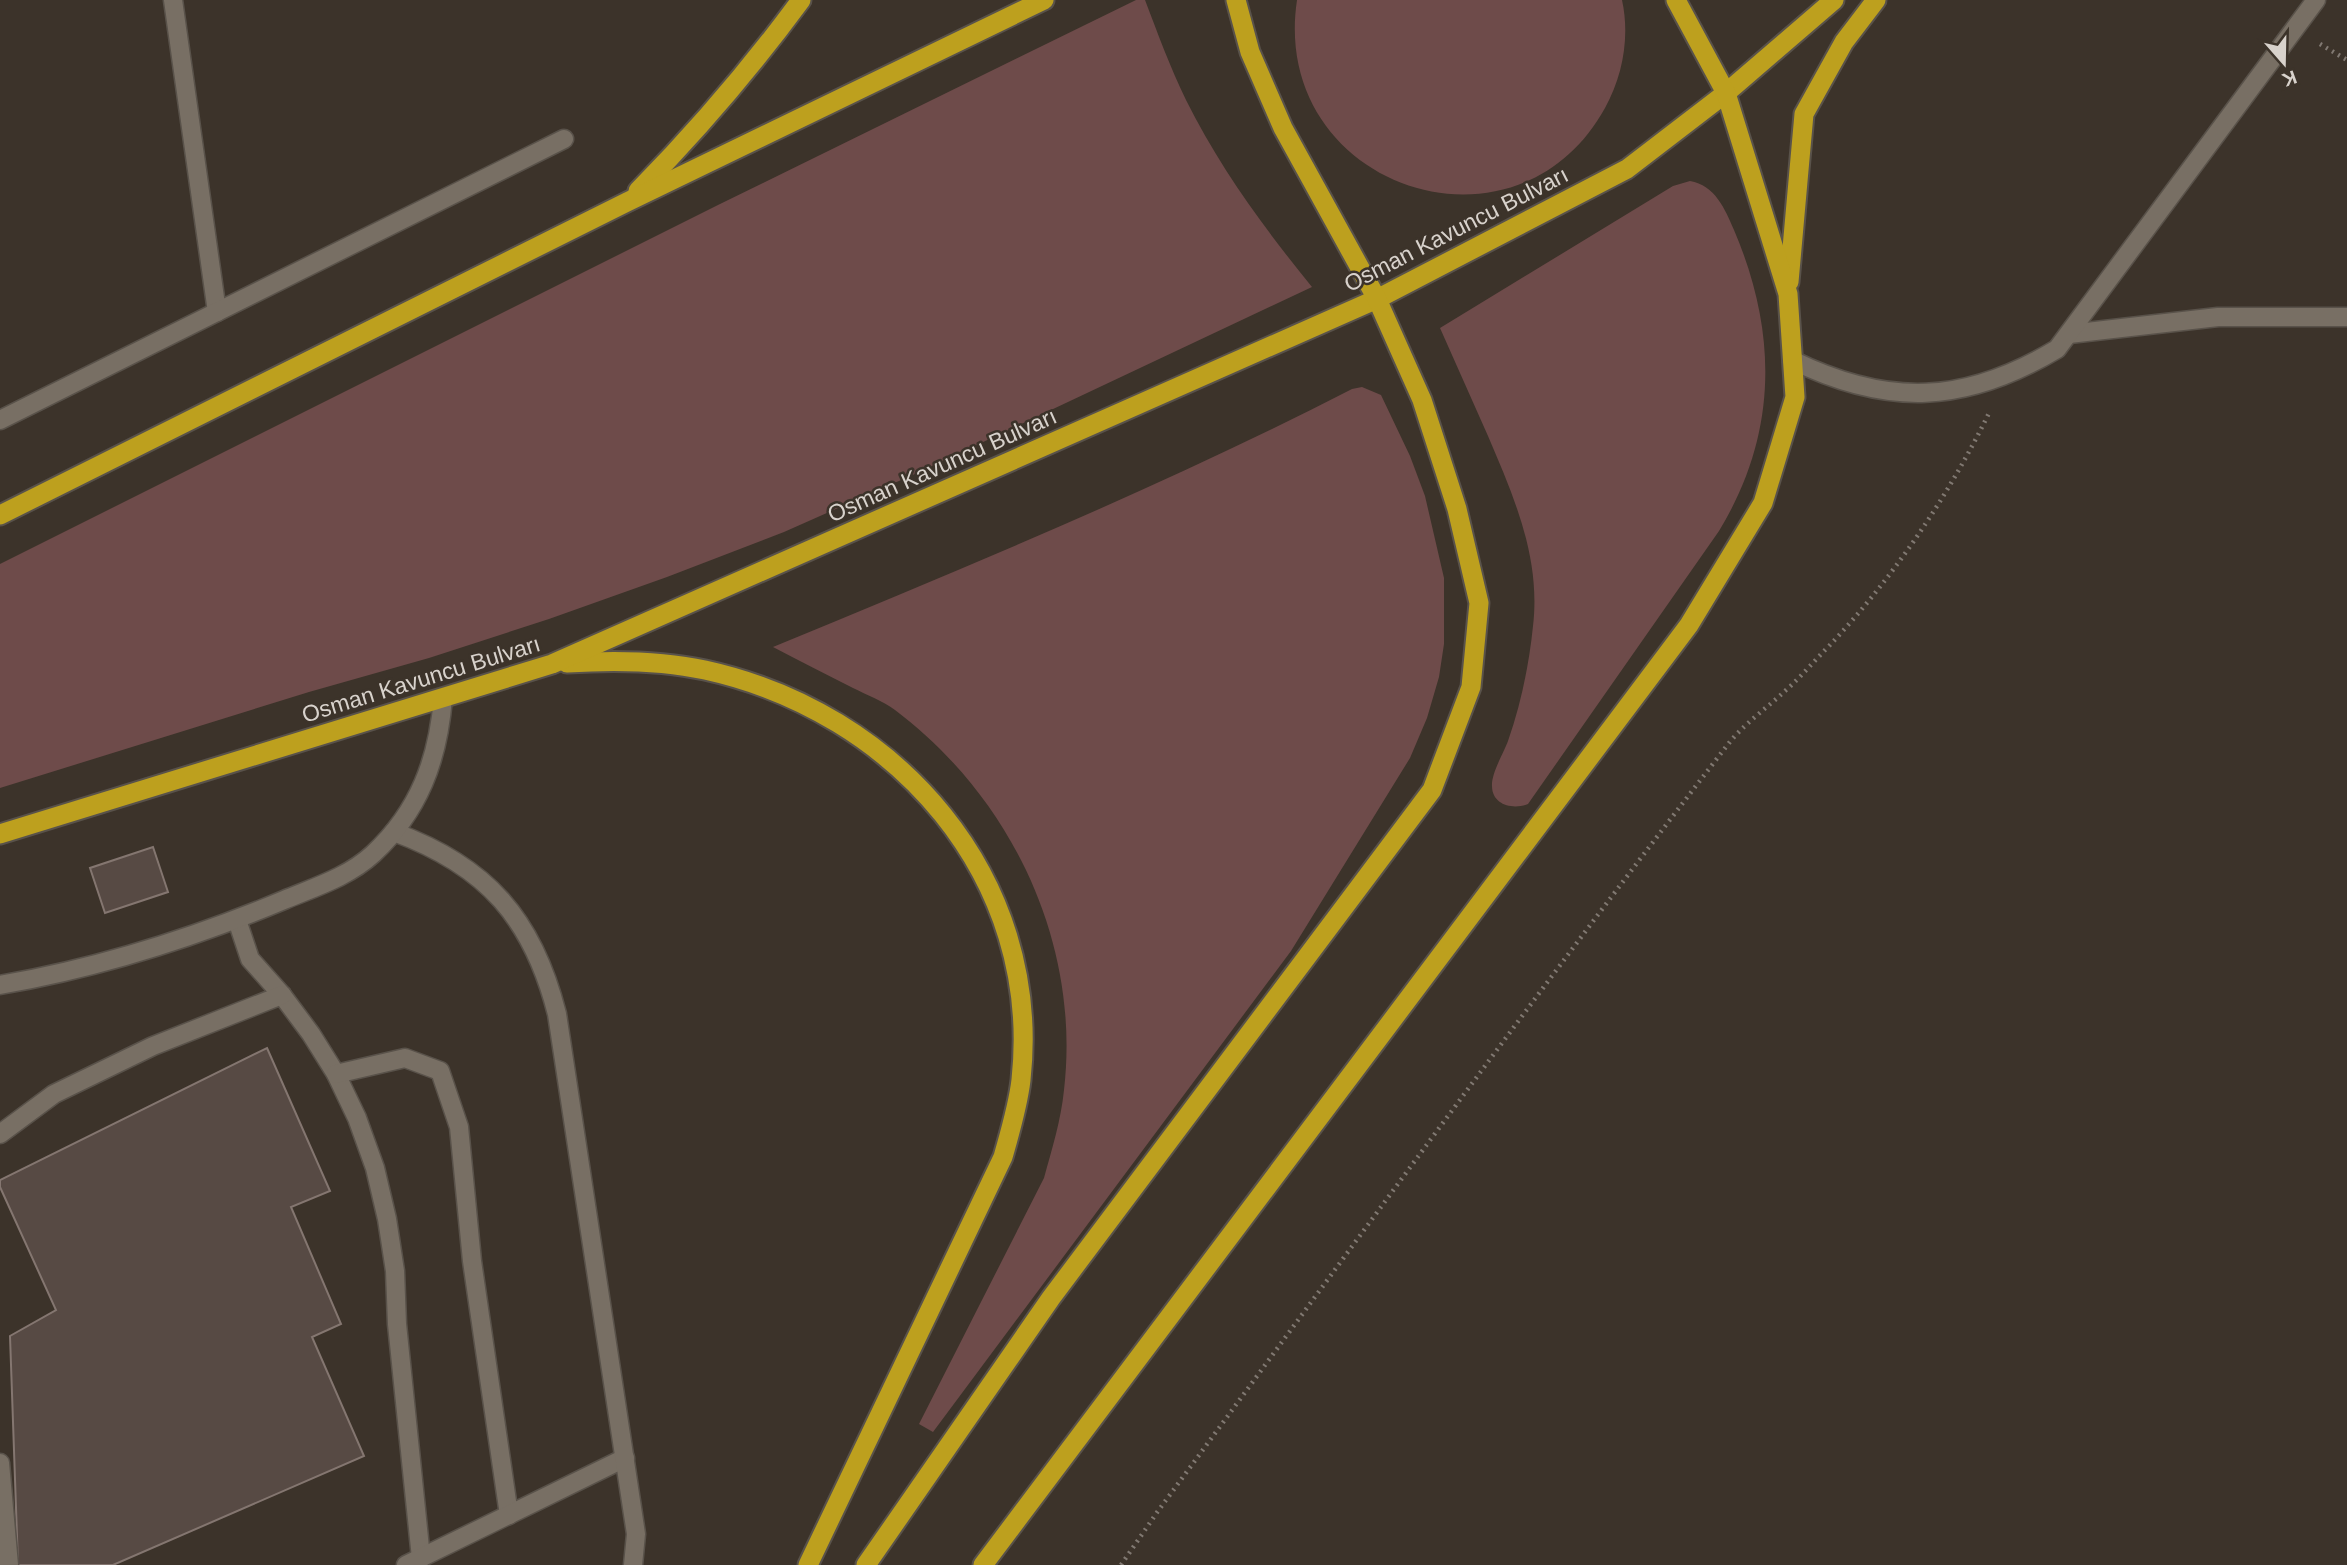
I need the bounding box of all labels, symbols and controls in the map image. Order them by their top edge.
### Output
north arrow [2249,28,2319,98]
text: K [2279,66,2300,91]
street label: Osman Kavuncu Bulvarı [1340,161,1572,297]
street label: Osman Kavuncu Bulvarı [823,403,1061,527]
street label: Osman Kavuncu Bulvarı [299,630,543,728]

